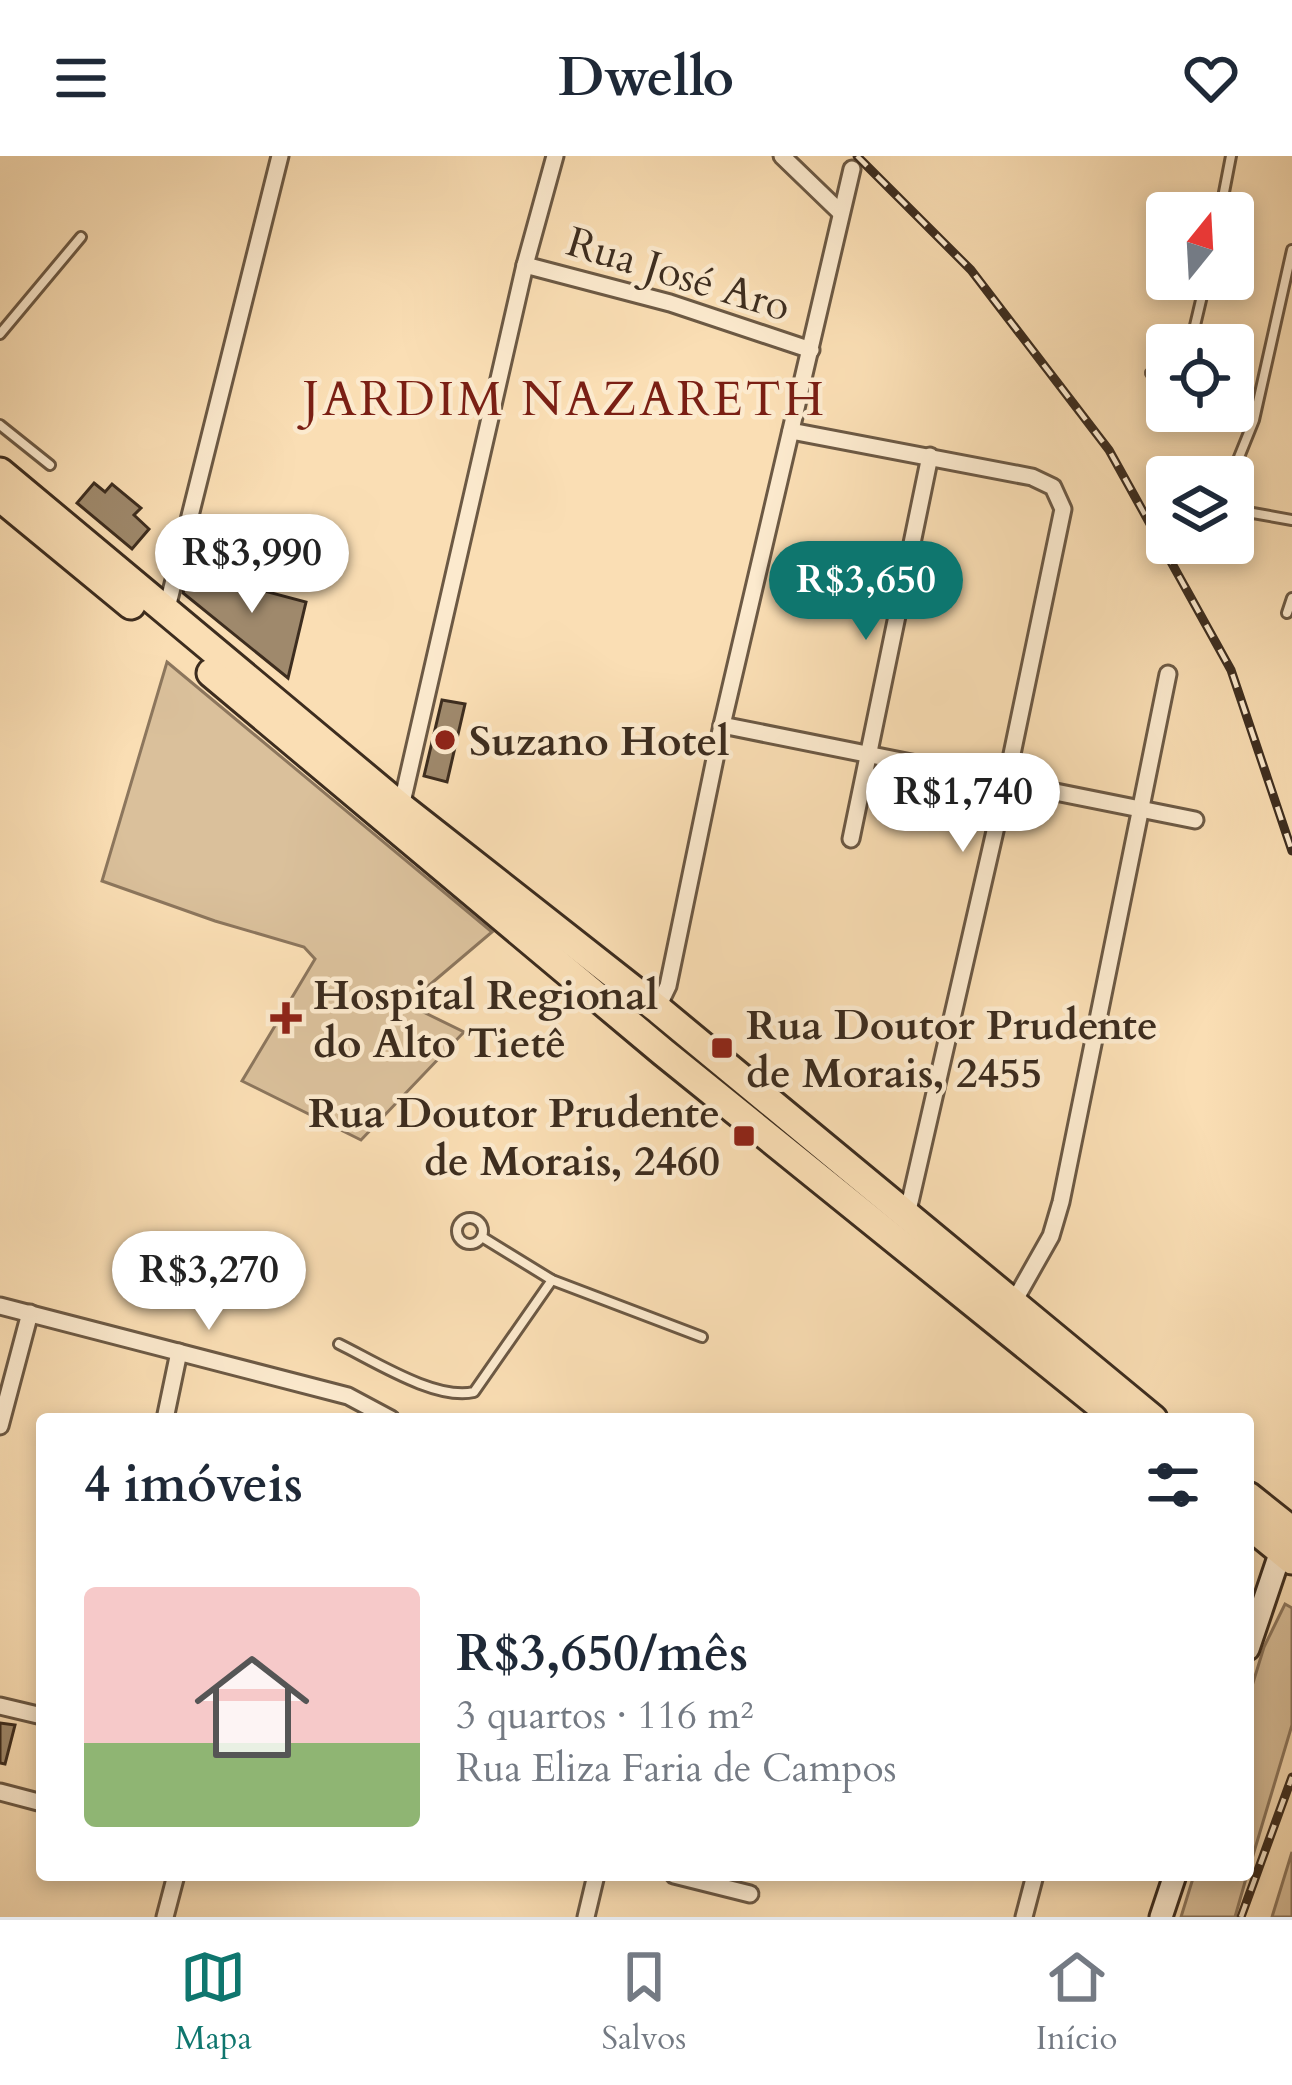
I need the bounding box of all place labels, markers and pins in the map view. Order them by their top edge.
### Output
pin: R$3,990 [141,514,363,616]
pin: R$3,650 [755,541,977,643]
place label: Suzano Hotel [469,713,729,770]
marker: Suzano Hotel [432,727,458,753]
pin: R$1,740 [852,753,1074,855]
place label: Hospital Regional do Alto Tietê [313,967,658,1072]
place label: Rua Doutor Prudente de Morais, 2455 [746,997,1158,1102]
marker: Hospital Regional do Alto Tietê [270,1002,302,1034]
marker: Rua Doutor Prudente de Morais, 2455 [709,1035,735,1061]
place label: Rua Doutor Prudente de Morais, 2460 [308,1085,720,1190]
marker: Rua Doutor Prudente de Morais, 2460 [731,1123,757,1149]
pin: R$3,270 [98,1231,320,1333]

